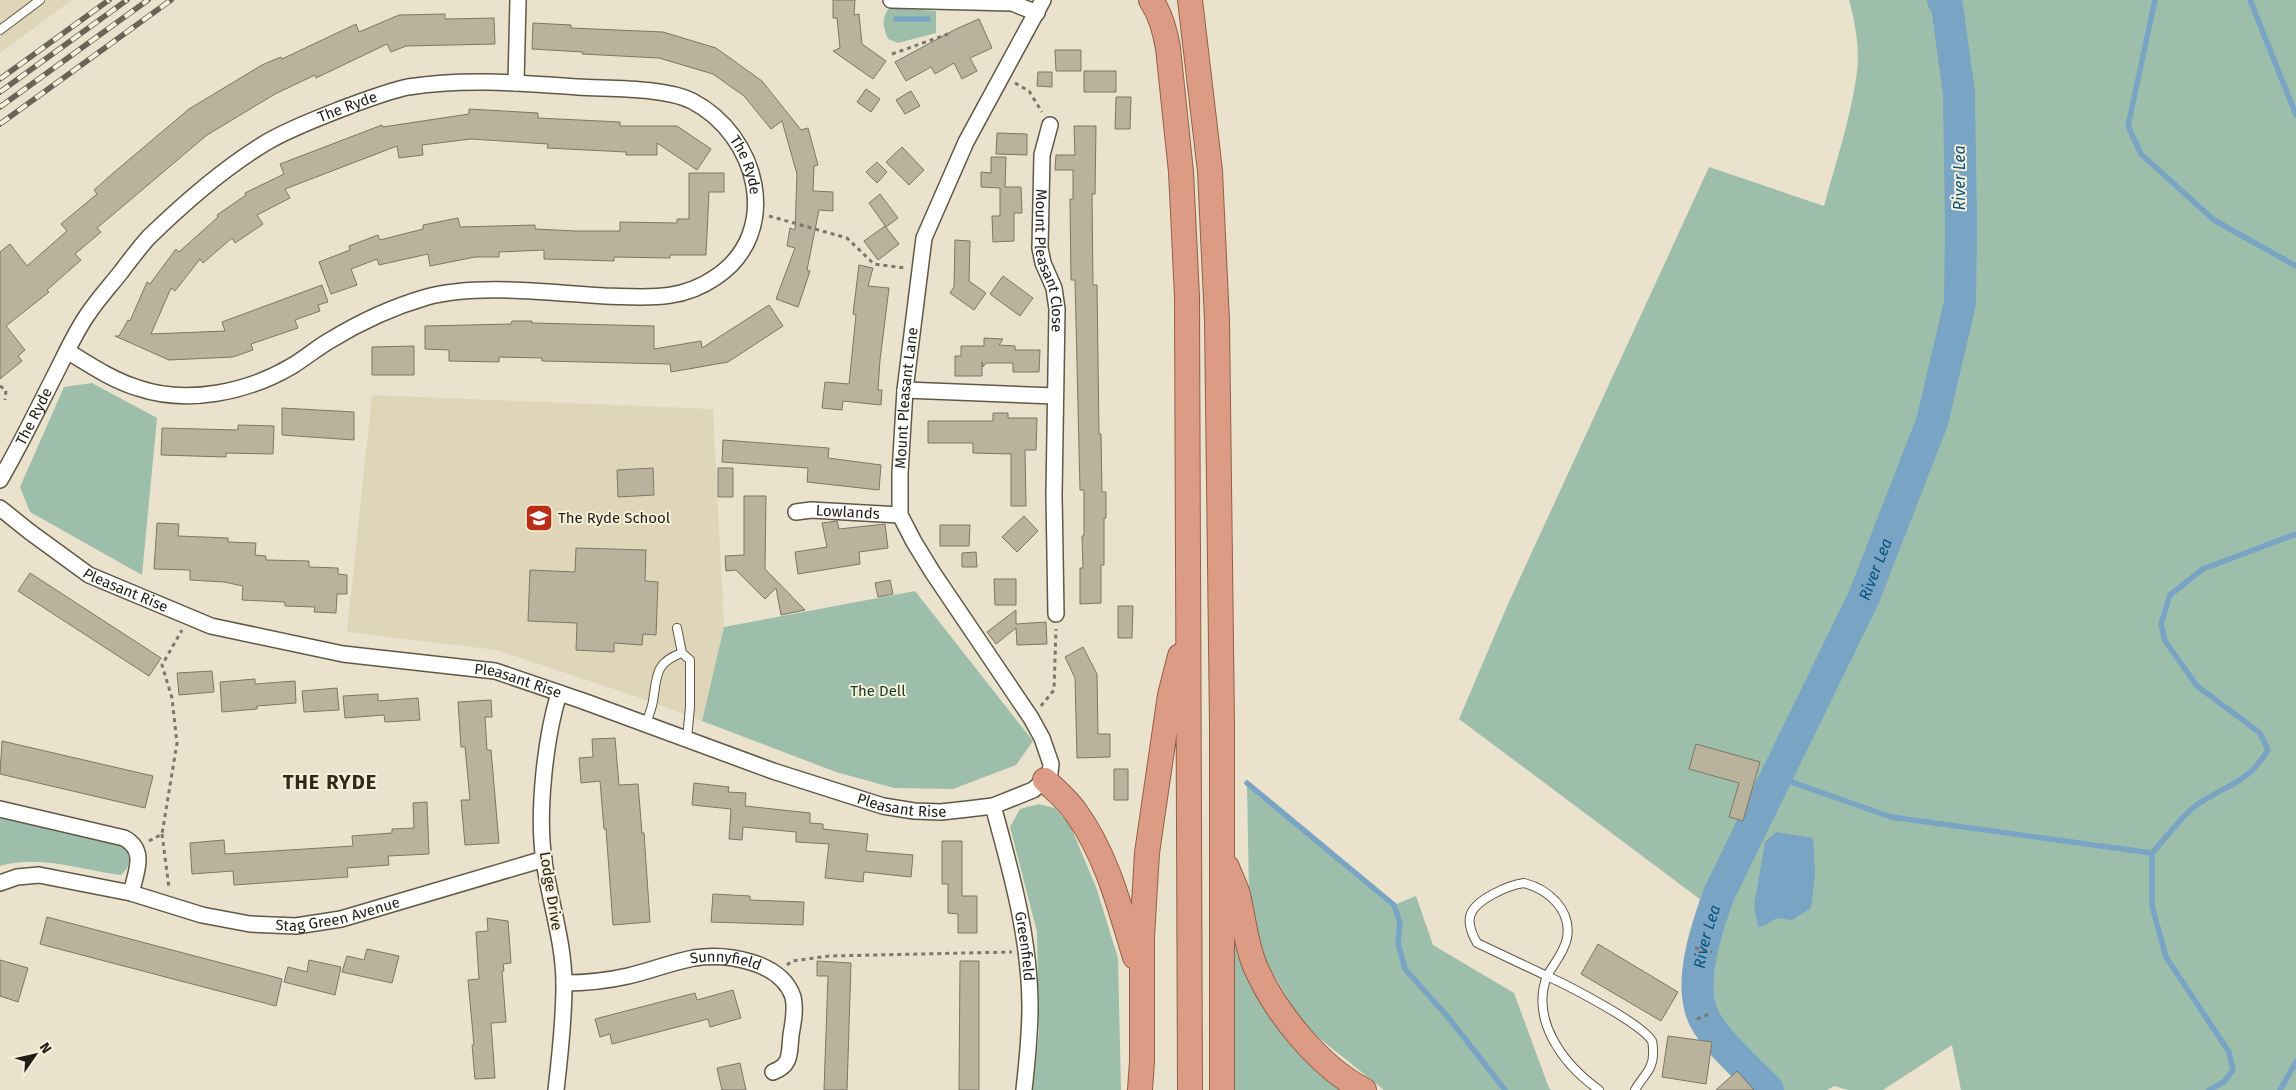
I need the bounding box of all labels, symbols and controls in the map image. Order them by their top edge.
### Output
street label: The Ryde [315,87,380,126]
street label: The Ryde [726,132,764,196]
water label: River Lea [1950,145,1969,211]
street label: Mount Pleasant Close [1031,189,1066,332]
street label: Mount Pleasant Lane [891,326,922,469]
street label: The Ryde [12,385,56,448]
street label: Lowlands [815,501,880,523]
school or university icon: The Ryde School [524,503,554,533]
place label: The Ryde School [558,509,671,527]
water label: River Lea [1855,535,1896,603]
street label: Pleasant Rise [79,564,171,616]
street label: Pleasant Rise [473,660,564,702]
park label: The Dell [850,682,906,700]
district label: THE RYDE [283,770,377,794]
street label: Pleasant Rise [855,789,947,821]
street label: Lodge Drive [536,850,566,932]
street label: Stag Green Avenue [275,893,402,935]
water label: River Lea [1690,902,1724,970]
street label: Greenfield [1011,910,1038,982]
street label: Sunnyfield [689,948,764,974]
north arrow [10,1030,60,1080]
text: N [36,1039,55,1057]

